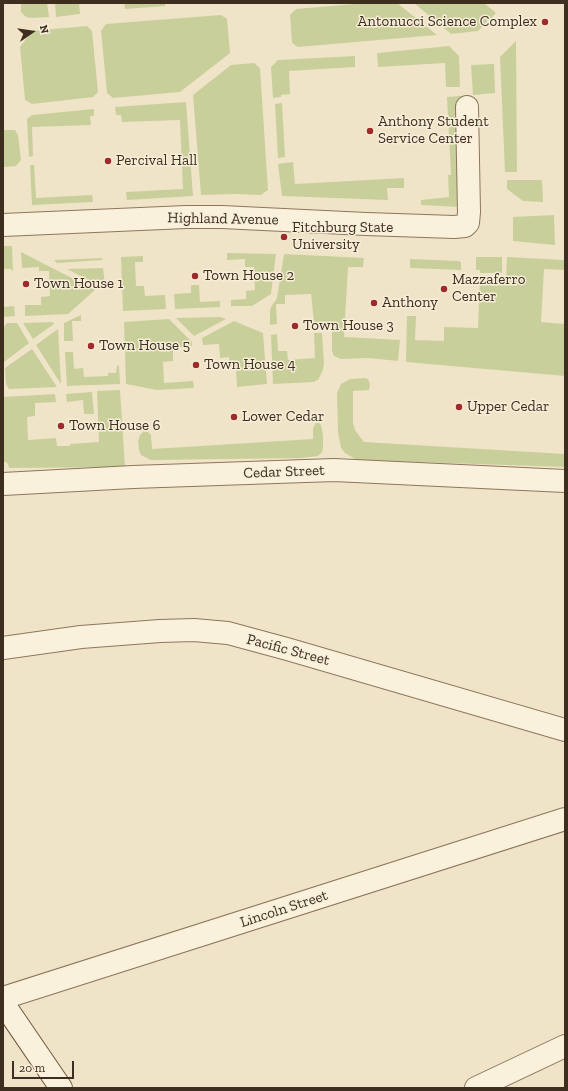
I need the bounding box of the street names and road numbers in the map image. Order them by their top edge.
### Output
street label: Highland Avenue [167,209,279,229]
street label: Cedar Street [243,462,325,482]
street label: Pacific Street [244,630,332,670]
street label: Lincoln Street [238,886,330,932]

